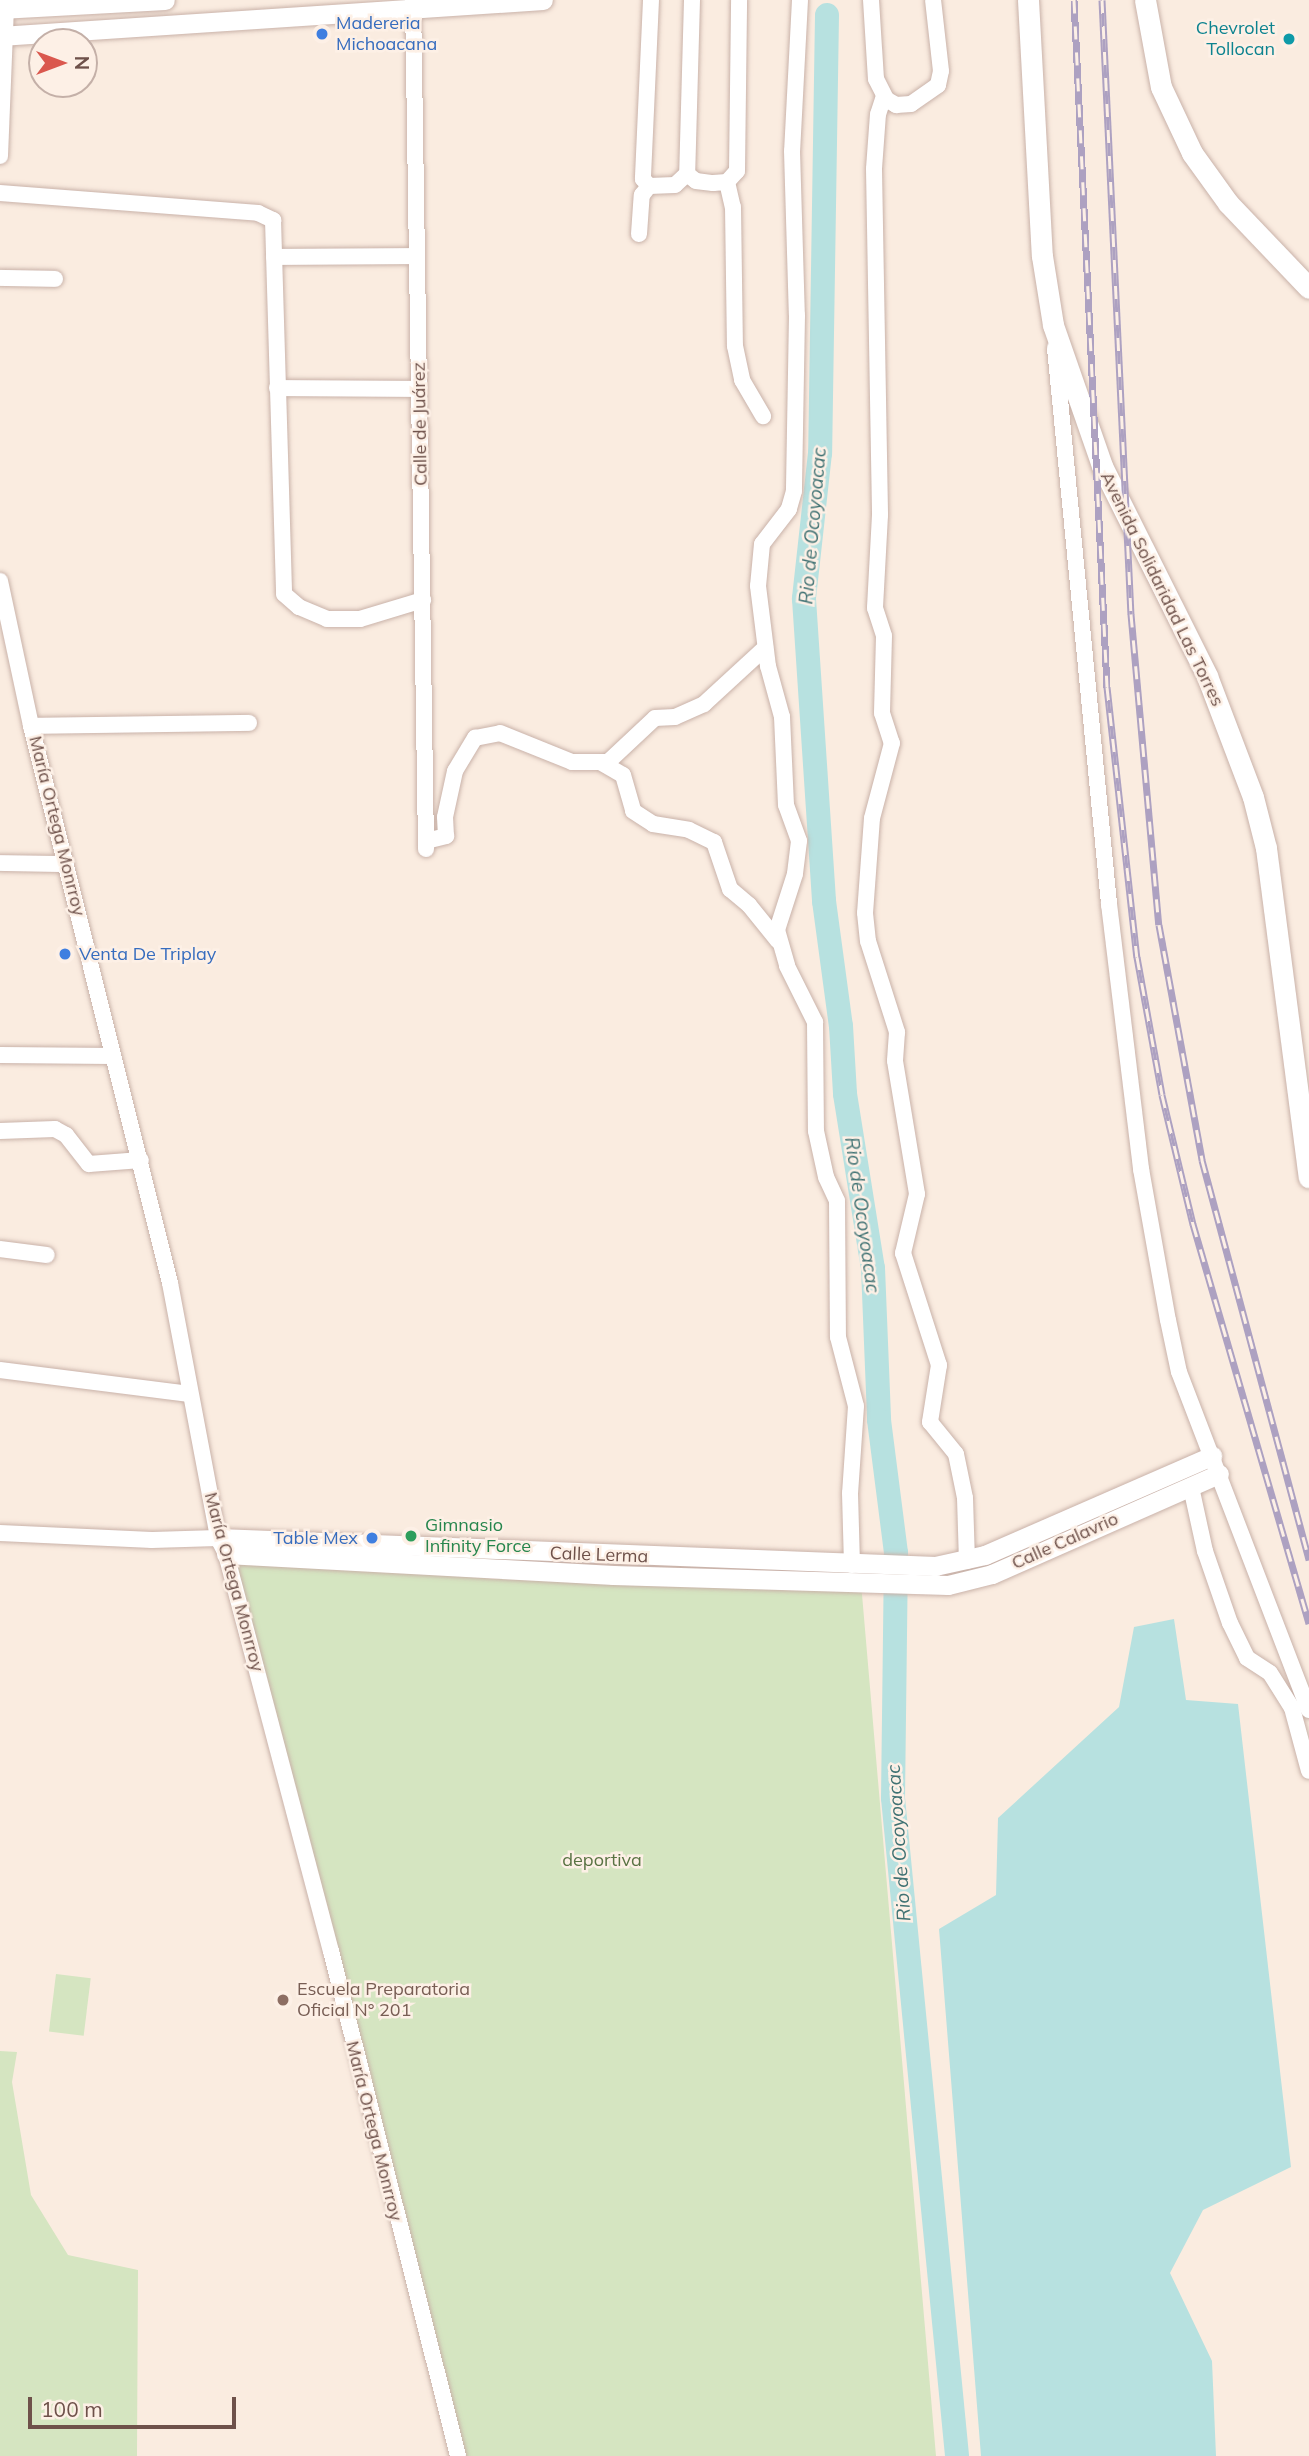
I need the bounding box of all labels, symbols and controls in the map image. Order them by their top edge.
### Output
place label: Madereria Michoacana [336,13,437,56]
place label: Chevrolet Tollocan [1196,18,1275,60]
marker: Madereria Michoacana [314,26,330,42]
north arrow [28,28,98,98]
marker: Chevrolet Tollocan [1281,31,1297,47]
text: N [70,56,94,70]
street label: Calle de Juárez [408,362,432,486]
water label: Rio de Ocoyoacac [795,447,831,605]
street label: Avenida Solidaridad Las Torres [1096,468,1228,710]
street label: María Ortega Monrroy [24,734,90,918]
place label: Venta De Triplay [79,943,216,965]
marker: Venta De Triplay [57,946,73,962]
water label: Rio de Ocoyoacac [840,1136,884,1294]
street label: María Ortega Monrroy [200,1490,268,1674]
street label: Calle Calavrio [1008,1508,1122,1574]
place label: Gimnasio Infinity Force [425,1515,531,1558]
place label: Table Mex [273,1527,358,1549]
marker: Gimnasio Infinity Force [403,1528,419,1544]
marker: Table Mex [364,1530,380,1546]
street label: Calle Lerma [549,1542,649,1568]
water label: Rio de Ocoyoacac [882,1764,916,1922]
park label: deportiva [562,1849,642,1871]
place label: Escuela Preparatoria Oficial N° 201 [297,1979,470,2022]
marker: Escuela Preparatoria Oficial N° 201 [275,1992,291,2008]
street label: María Ortega Monrroy [341,2039,407,2223]
scale bar [32,2382,240,2426]
text: 100 m [41,2396,103,2422]

